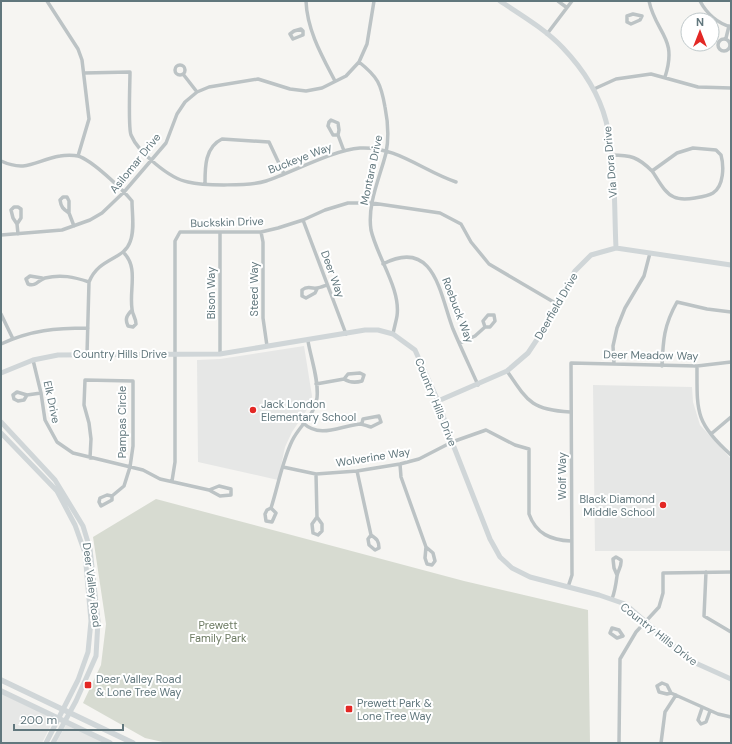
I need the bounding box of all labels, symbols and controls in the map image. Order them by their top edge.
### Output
north arrow [680,12,720,52]
text: N [696,15,704,29]
street label: Via Dora Drive [600,126,620,198]
street label: Asilomar Drive [107,130,163,196]
street label: Montara Drive [357,134,385,206]
street label: Buckeye Way [266,139,334,177]
street label: Buckskin Drive [190,214,264,230]
street label: Deer Way [318,249,348,299]
street label: Steed Way [247,262,261,316]
street label: Bison Way [204,267,218,319]
street label: Deerfield Drive [531,270,581,342]
street label: Roebuck Way [439,275,477,345]
street label: Country Hills Drive [73,347,167,361]
street label: Deer Meadow Way [603,347,699,363]
street label: Country Hills Drive [412,356,460,448]
street label: Elk Drive [41,379,63,425]
street label: Pampas Circle [115,386,129,458]
place label: Jack London Elementary School [261,397,356,424]
marker: Jack London Elementary School [248,405,258,415]
street label: Wolverine Way [335,444,411,470]
street label: Wolf Way [555,452,569,500]
place label: Black Diamond Middle School [579,492,655,519]
marker: Black Diamond Middle School [658,500,668,510]
street label: Deer Valley Road [80,542,104,628]
street label: Country Hills Drive [618,600,700,668]
park label: Prewett Family Park [189,618,247,645]
place label: Deer Valley Road & Lone Tree Way [96,672,181,699]
marker: Deer Valley Road & Lone Tree Way [83,680,93,690]
place label: Prewett Park & Lone Tree Way [357,696,432,723]
marker: Prewett Park & Lone Tree Way [344,704,354,714]
scale bar [14,706,123,732]
text: 200 m [20,712,57,728]

